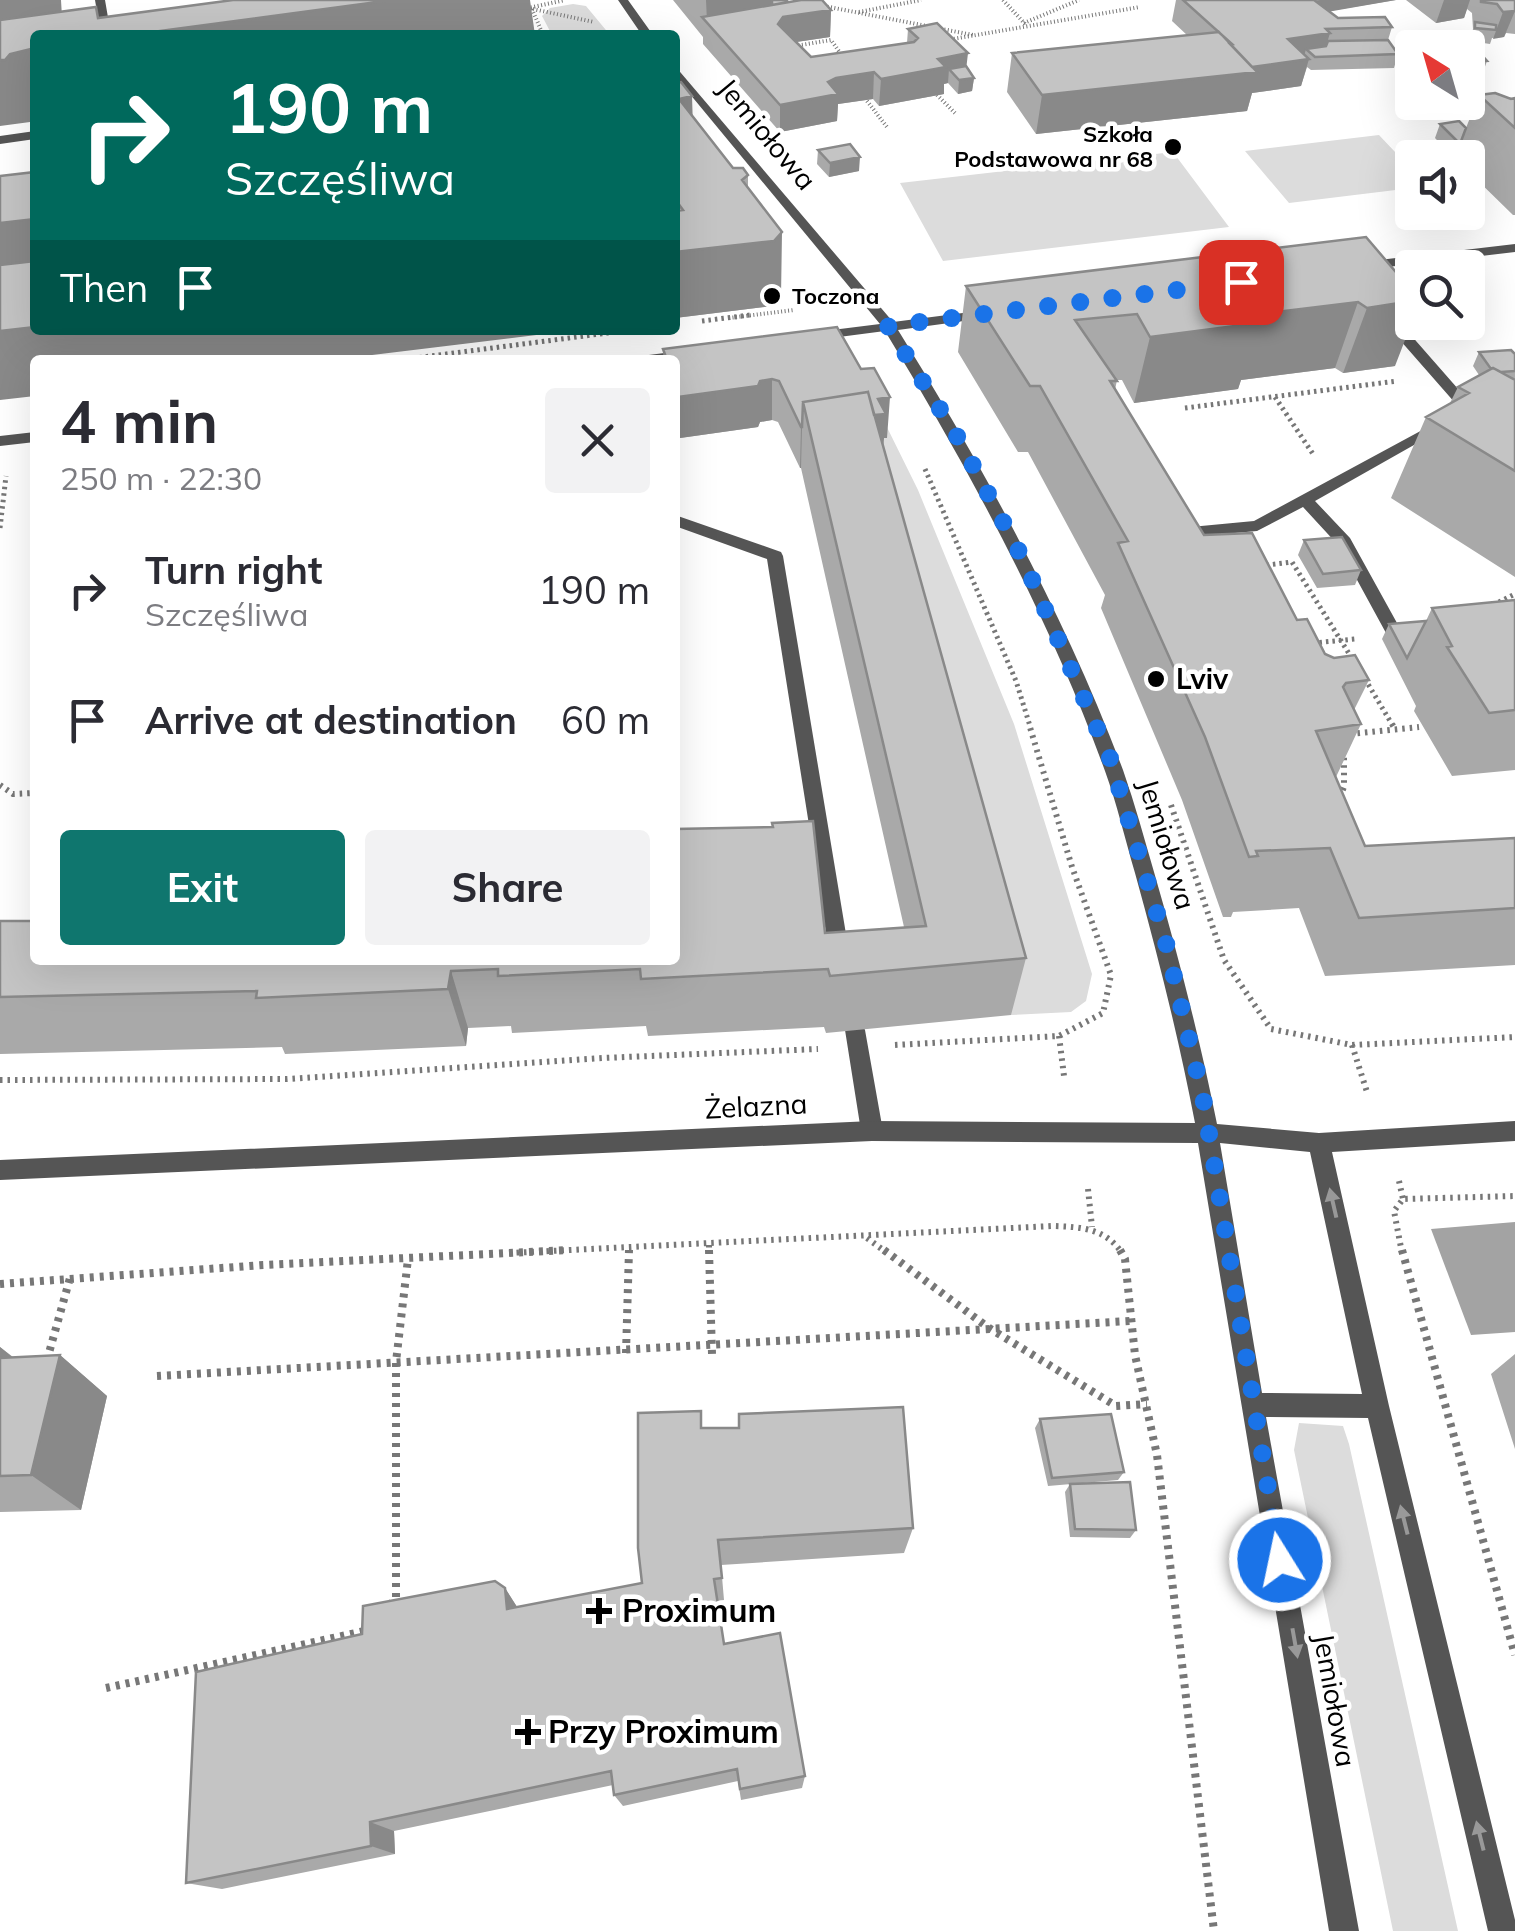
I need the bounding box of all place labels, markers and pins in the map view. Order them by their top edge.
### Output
place label: Szkoła Podstawowa nr 68 [954,120,1153,173]
marker: Szkoła Podstawowa nr 68 [1162,136,1184,158]
pin [1199,240,1284,325]
place label: Toczona [792,282,879,310]
marker: Toczona [761,285,783,307]
place label: Lviv [1176,661,1229,696]
marker: Lviv [1145,668,1167,690]
place label: Proximum [622,1590,776,1630]
marker: Proximum [586,1598,612,1624]
place label: Przy Proximum [548,1711,779,1751]
marker: Przy Proximum [517,1721,539,1743]

